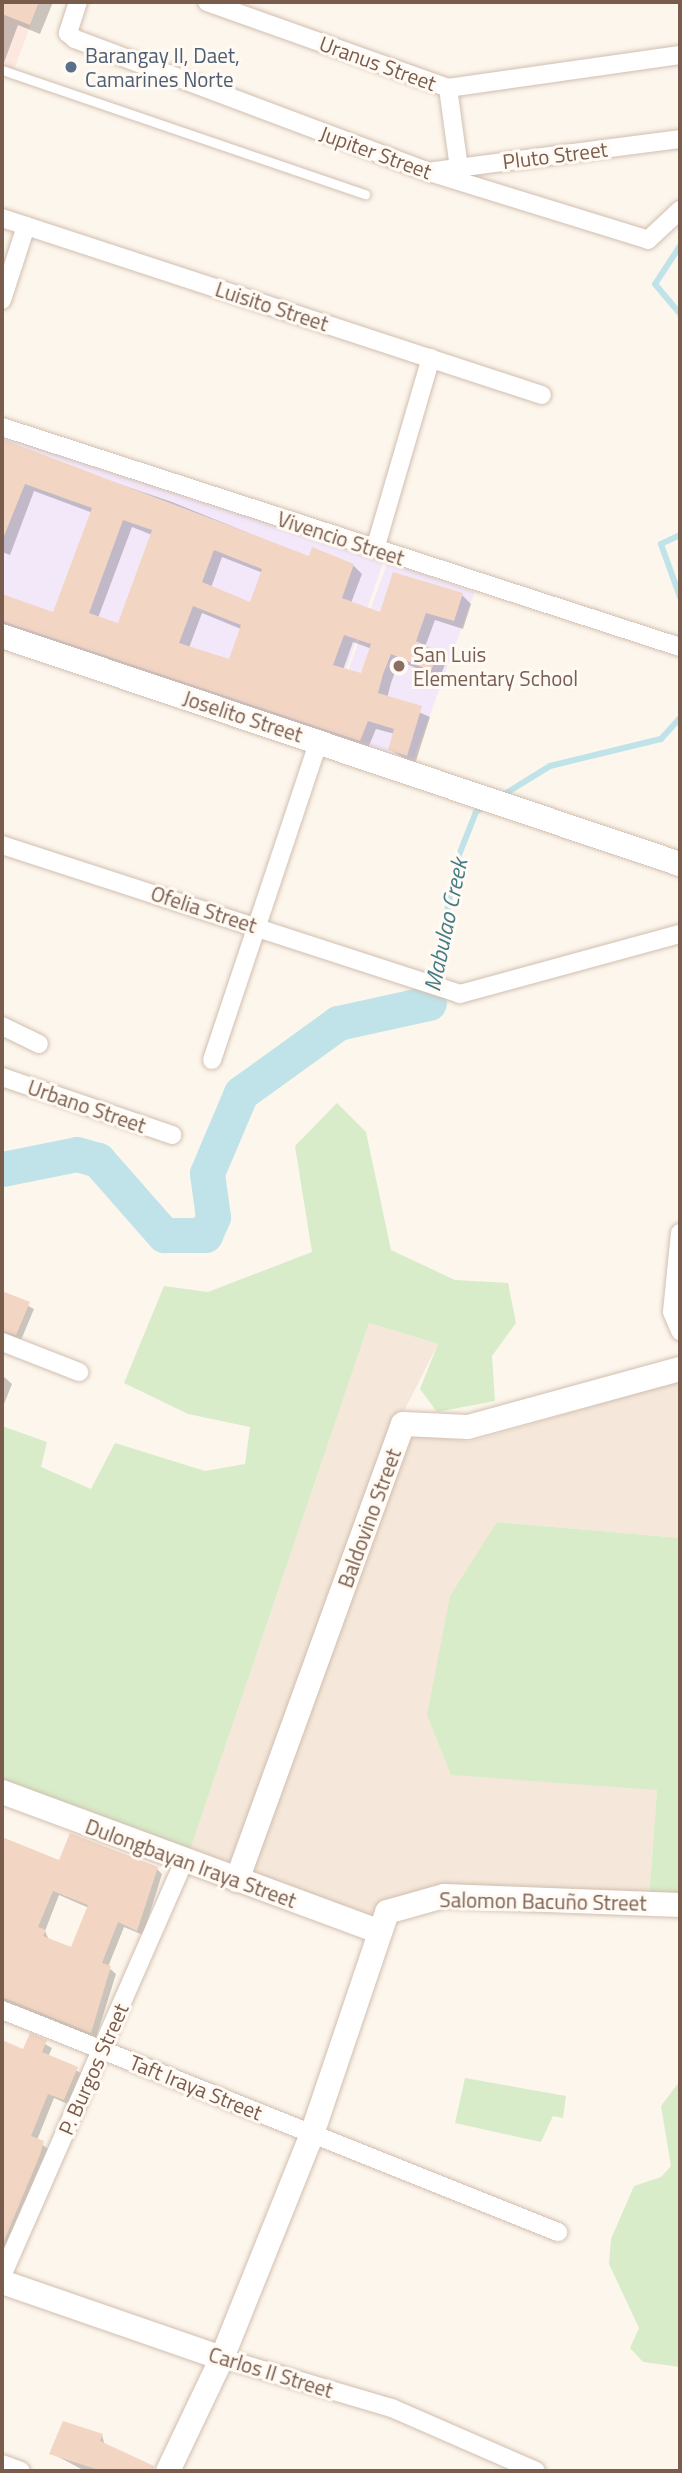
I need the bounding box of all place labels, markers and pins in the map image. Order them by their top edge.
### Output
place label: Barangay II, Daet, Camarines Norte [85,42,240,92]
marker: Barangay II, Daet, Camarines Norte [63,59,79,75]
place label: San Luis Elementary School [413,641,578,691]
marker: San Luis Elementary School [391,658,407,674]

